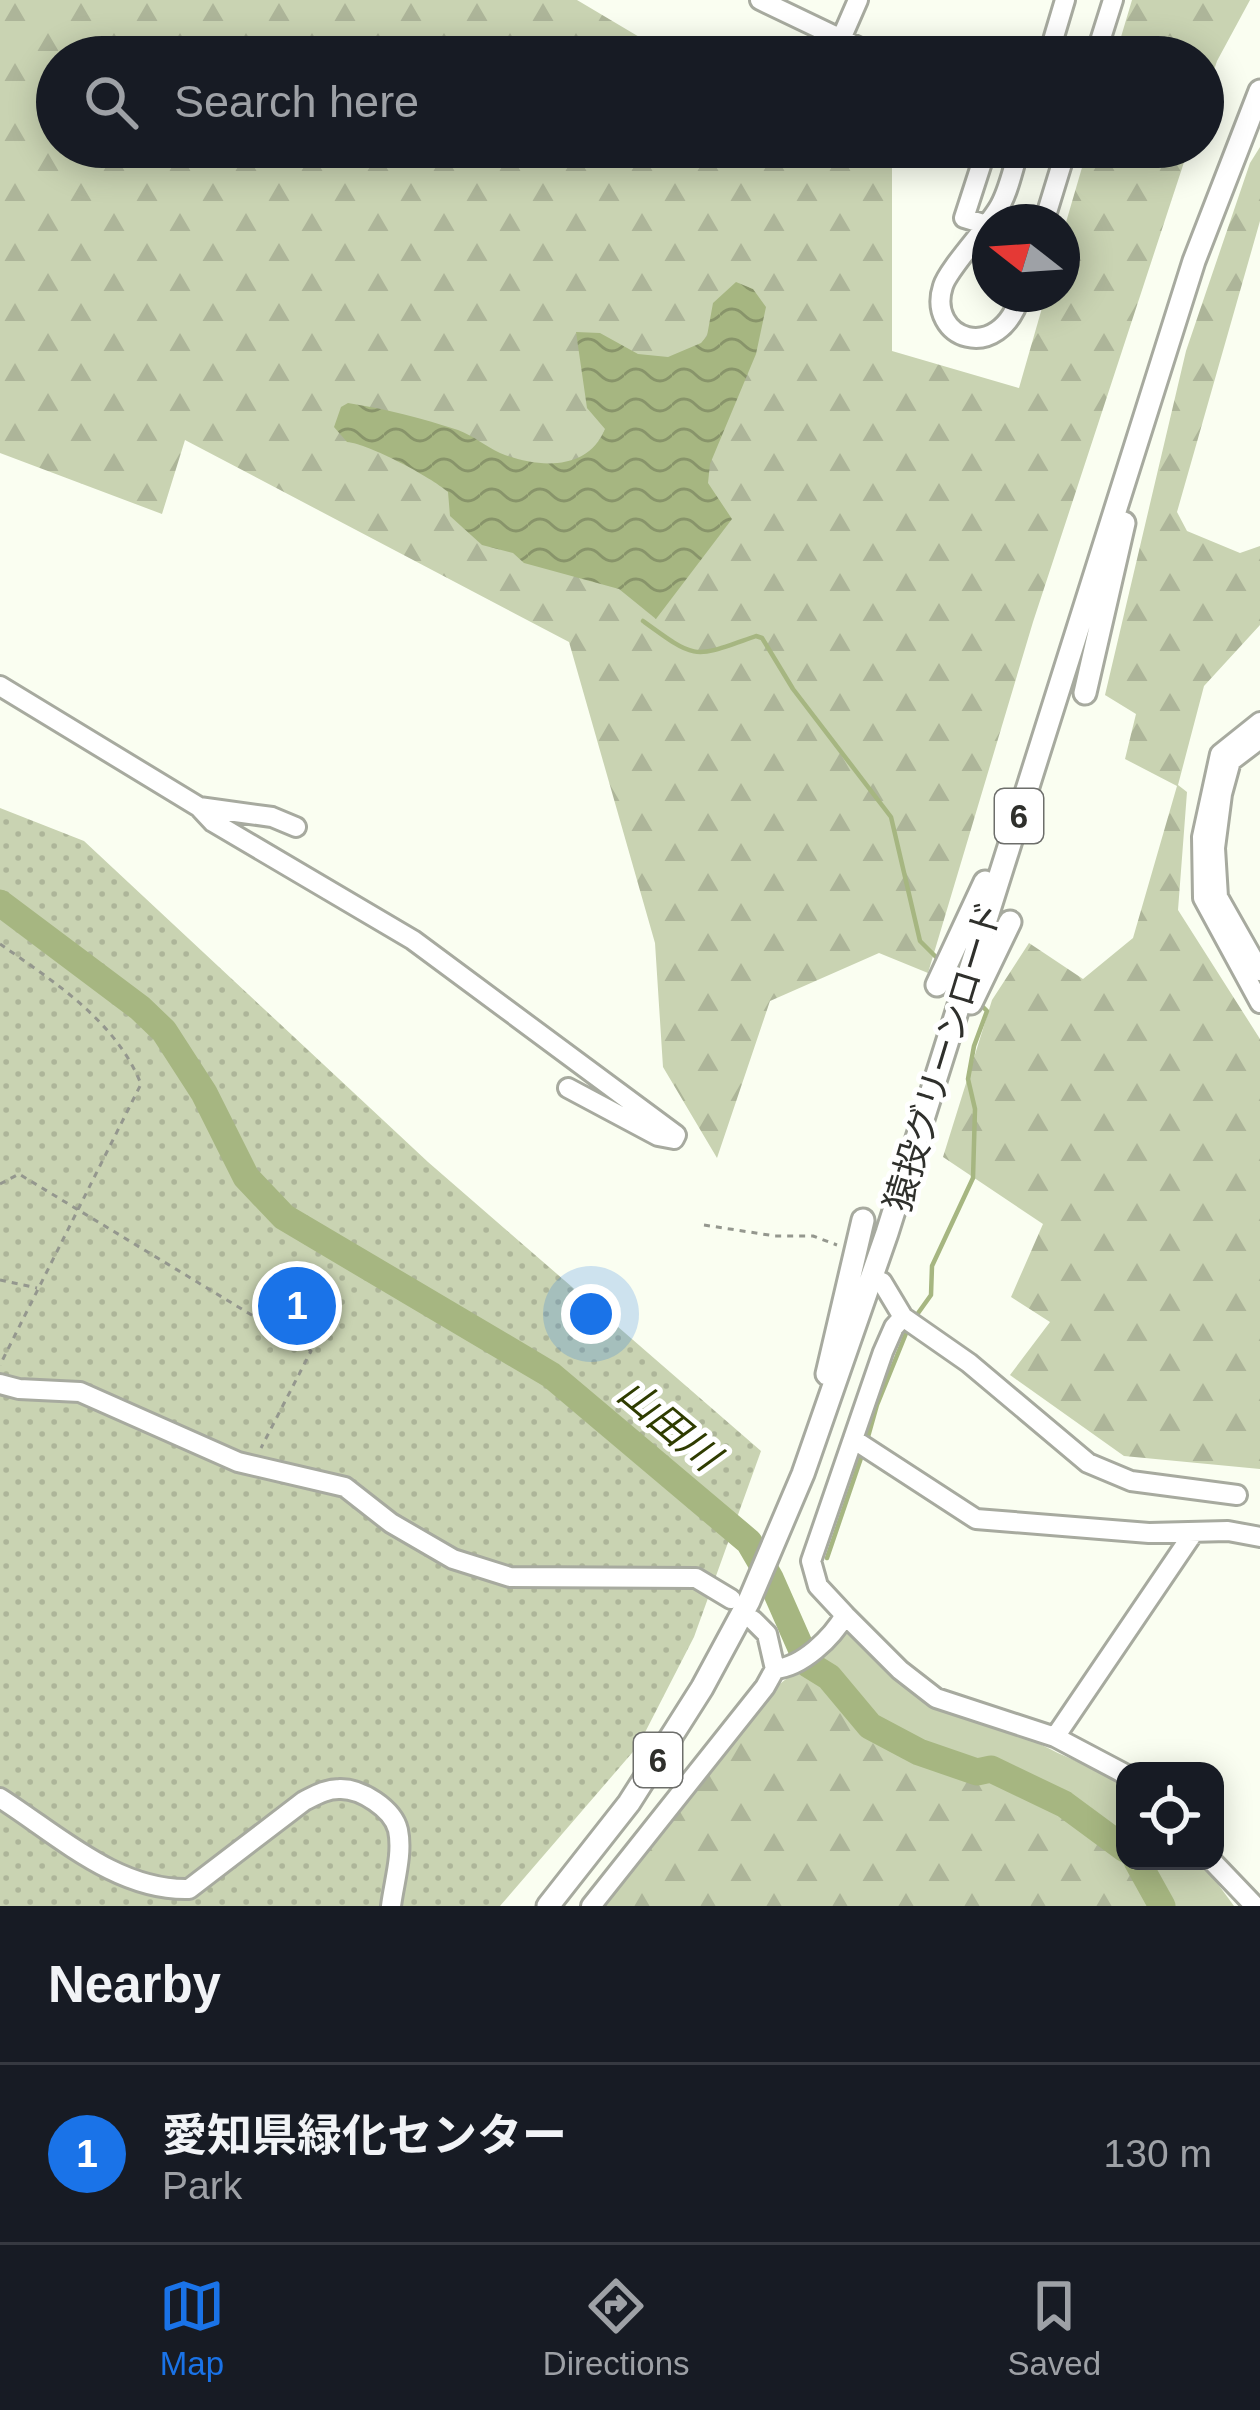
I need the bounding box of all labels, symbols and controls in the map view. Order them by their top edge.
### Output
search box [36,36,1224,168]
icon: search [78,69,144,135]
text: Search here [174,76,419,127]
north arrow [972,204,1080,312]
road number: 6 [995,789,1043,843]
street label: 猿投グリーンロード [877,896,1010,1216]
pin: 1 [258,1261,336,1351]
your location [561,1284,621,1344]
water label: 山田川 [610,1370,730,1481]
road number: 6 [634,1733,682,1787]
map controls [1116,1762,1224,1870]
button: locate [1116,1762,1224,1870]
text: Nearby [48,1956,221,2013]
text: 愛知県緑化センター [162,2110,567,2161]
text: 1 [76,2132,98,2175]
text: 130 m [1104,2132,1212,2175]
text: Park [162,2164,242,2207]
tab: Map [159,2273,225,2383]
tab: Directions [543,2273,690,2383]
tab: Saved [1007,2273,1101,2383]

